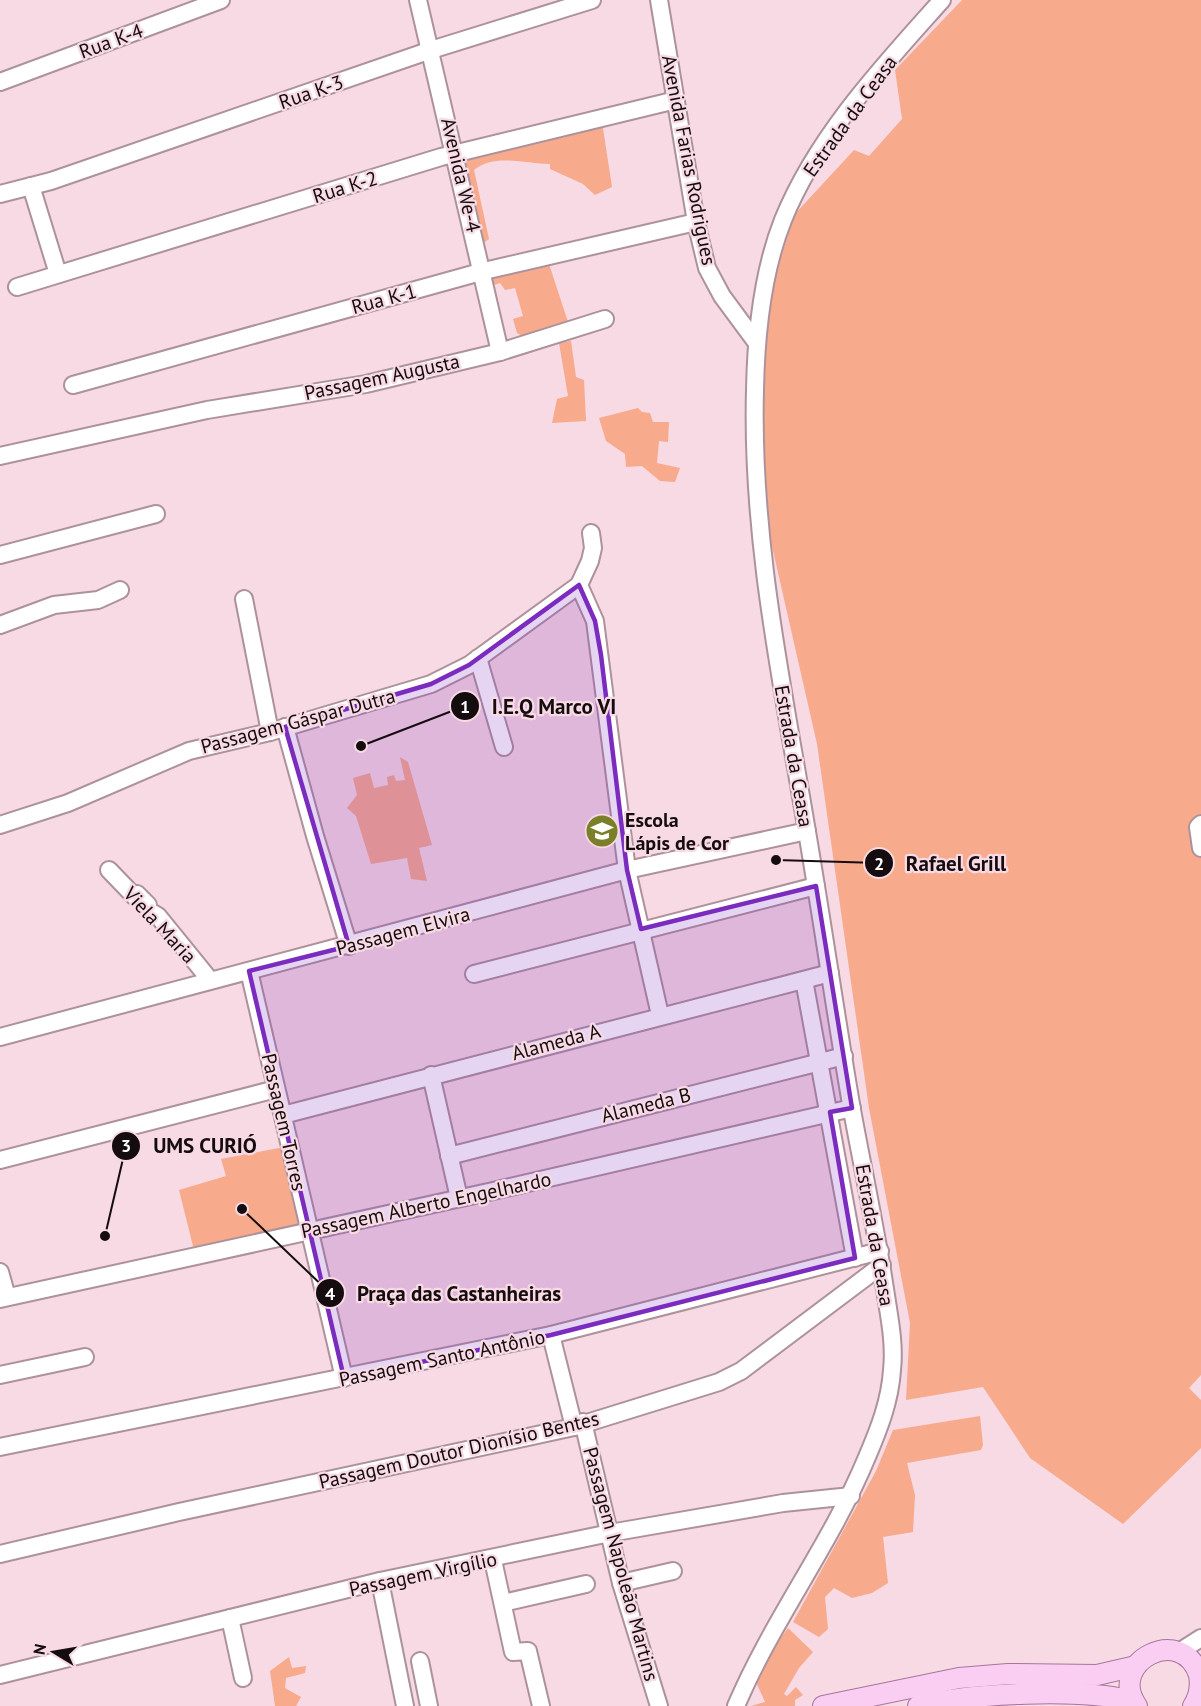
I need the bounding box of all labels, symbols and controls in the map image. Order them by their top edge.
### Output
street label: Rua K-4 [75,17,147,65]
street label: Estrada da Ceasa [797,50,903,182]
street label: Avenida Farias Rodrigues [656,53,722,267]
street label: Rua K-3 [275,69,347,115]
street label: Avenida We-4 [435,115,487,235]
street label: Rua K-2 [309,165,381,209]
street label: Rua K-1 [349,278,419,320]
street label: Passagem Augusta [302,348,462,406]
street label: Passagem Gáspar Dutra [198,683,398,759]
street label: Estrada da Ceasa [769,683,819,829]
callout: I.E.Q Marco VI [450,687,629,726]
text: I.E.Q Marco VI [492,693,616,720]
text: 1 [460,695,470,718]
place label: Escola Lápis de Cor [625,807,729,856]
school or university icon: Escola Lápis de Cor [584,813,620,849]
callout: Rafael Grill [864,844,1018,883]
text: Rafael Grill [906,850,1007,877]
text: 2 [874,852,884,875]
street label: Viela Maria [117,880,202,969]
street label: Passagem Elvira [333,901,473,961]
street label: Alameda A [509,1018,604,1066]
street label: Passagem Torres [256,1051,312,1193]
street label: Alameda B [598,1081,694,1129]
callout: UMS CURIÓ [111,1126,269,1165]
text: UMS CURIÓ [153,1132,257,1159]
text: 3 [121,1134,131,1157]
street label: Estrada da Ceasa [850,1162,900,1308]
street label: Passagem Alberto Engelhardo [299,1166,553,1244]
callout: Praça das Castanheiras [315,1274,573,1313]
text: Praça das Castanheiras [357,1280,561,1307]
text: 4 [325,1282,335,1305]
street label: Passagem Santo Antônio [337,1323,547,1393]
street label: Passagem Doutor Dionísio Bentes [316,1405,602,1495]
street label: Passagem Napoleão Martins [577,1444,665,1684]
street label: Passagem Virgílio [347,1546,499,1602]
north arrow [24,1622,84,1682]
text: N [28,1642,50,1656]

